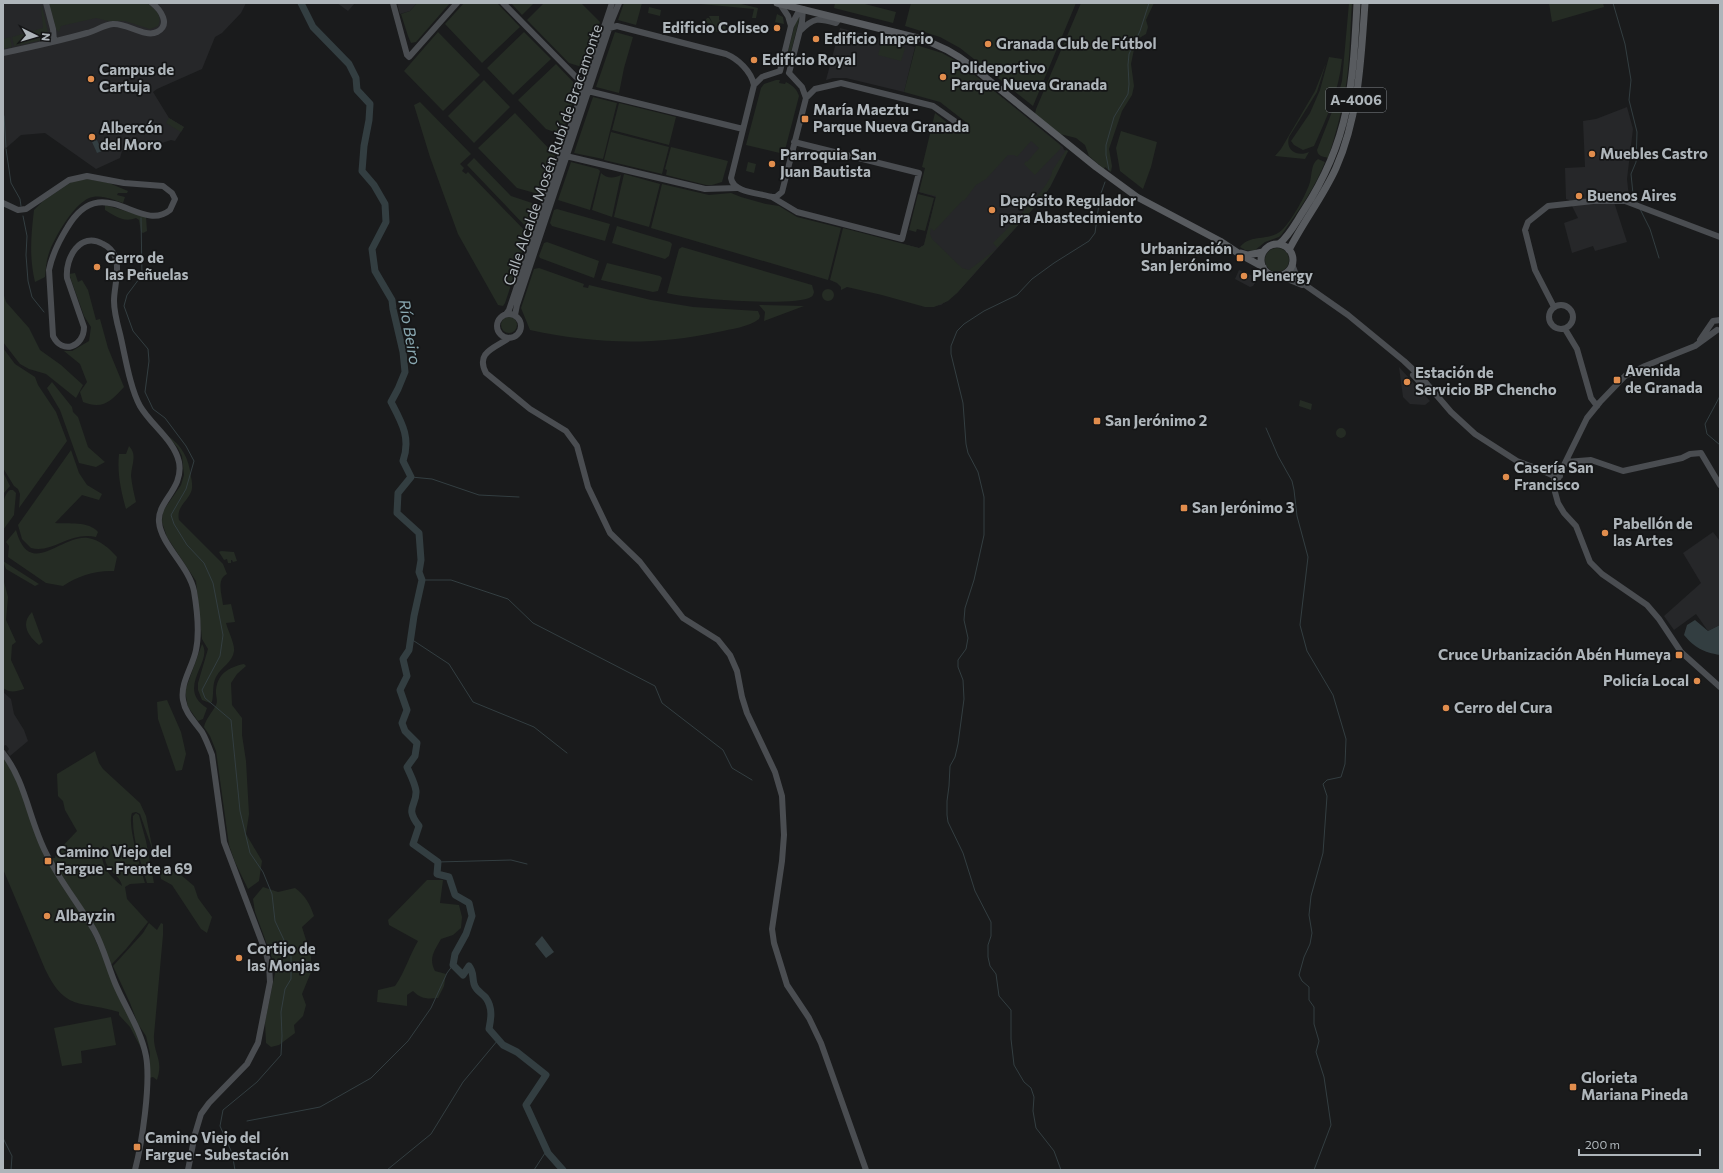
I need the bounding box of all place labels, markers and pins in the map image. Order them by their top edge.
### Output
place label: Edificio Coliseo [662,18,769,36]
marker: Edificio Coliseo [772,23,782,33]
place label: Edificio Imperio [824,29,933,47]
marker: Edificio Imperio [811,34,821,44]
place label: Granada Club de Fútbol [996,34,1157,52]
marker: Granada Club de Fútbol [983,39,993,49]
place label: Edificio Royal [762,50,856,68]
marker: Edificio Royal [749,55,759,65]
place label: Polideportivo Parque Nueva Granada [951,58,1107,93]
place label: Campus de Cartuja [99,60,174,95]
marker: Polideportivo Parque Nueva Granada [938,72,948,82]
marker: Campus de Cartuja [86,74,96,84]
place label: María Maeztu - Parque Nueva Granada [813,100,969,135]
marker: María Maeztu - Parque Nueva Granada [800,114,810,124]
place label: Albercón del Moro [100,118,163,153]
marker: Albercón del Moro [87,132,97,142]
place label: Muebles Castro [1600,144,1708,162]
place label: Parroquia San Juan Bautista [780,145,877,180]
marker: Muebles Castro [1587,149,1597,159]
marker: Parroquia San Juan Bautista [767,159,777,169]
place label: Buenos Aires [1587,186,1677,204]
place label: Depósito Regulador para Abastecimiento [1000,191,1143,226]
marker: Buenos Aires [1574,191,1584,201]
marker: Depósito Regulador para Abastecimiento [987,205,997,215]
place label: Urbanización San Jerónimo [1141,239,1232,274]
place label: Cerro de las Peñuelas [105,248,188,283]
marker: Urbanización San Jerónimo [1235,253,1245,263]
marker: Cerro de las Peñuelas [92,262,102,272]
place label: Plenergy [1252,266,1314,284]
marker: Plenergy [1239,271,1249,281]
place label: Avenida de Granada [1625,361,1703,396]
place label: Estación de Servicio BP Chencho [1415,363,1557,398]
marker: Avenida de Granada [1612,375,1622,385]
marker: Estación de Servicio BP Chencho [1402,377,1412,387]
place label: San Jerónimo 2 [1105,411,1207,429]
marker: San Jerónimo 2 [1092,416,1102,426]
place label: Casería San Francisco [1514,458,1594,493]
marker: Casería San Francisco [1501,472,1511,482]
place label: San Jerónimo 3 [1192,498,1295,516]
marker: San Jerónimo 3 [1179,503,1189,513]
place label: Pabellón de las Artes [1613,514,1693,549]
marker: Pabellón de las Artes [1600,528,1610,538]
place label: Cruce Urbanización Abén Humeya [1438,645,1671,663]
marker: Cruce Urbanización Abén Humeya [1674,650,1684,660]
place label: Policía Local [1603,671,1689,689]
marker: Policía Local [1692,676,1702,686]
place label: Cerro del Cura [1454,698,1553,716]
marker: Cerro del Cura [1441,703,1451,713]
place label: Camino Viejo del Fargue - Frente a 69 [56,842,192,877]
marker: Camino Viejo del Fargue - Frente a 69 [43,856,53,866]
place label: Albayzin [55,906,115,924]
marker: Albayzin [42,911,52,921]
place label: Cortijo de las Monjas [247,939,320,974]
marker: Cortijo de las Monjas [234,953,244,963]
place label: Glorieta Mariana Pineda [1581,1068,1688,1103]
marker: Glorieta Mariana Pineda [1568,1082,1578,1092]
place label: Camino Viejo del Fargue - Subestación [145,1128,289,1163]
marker: Camino Viejo del Fargue - Subestación [132,1142,142,1152]

